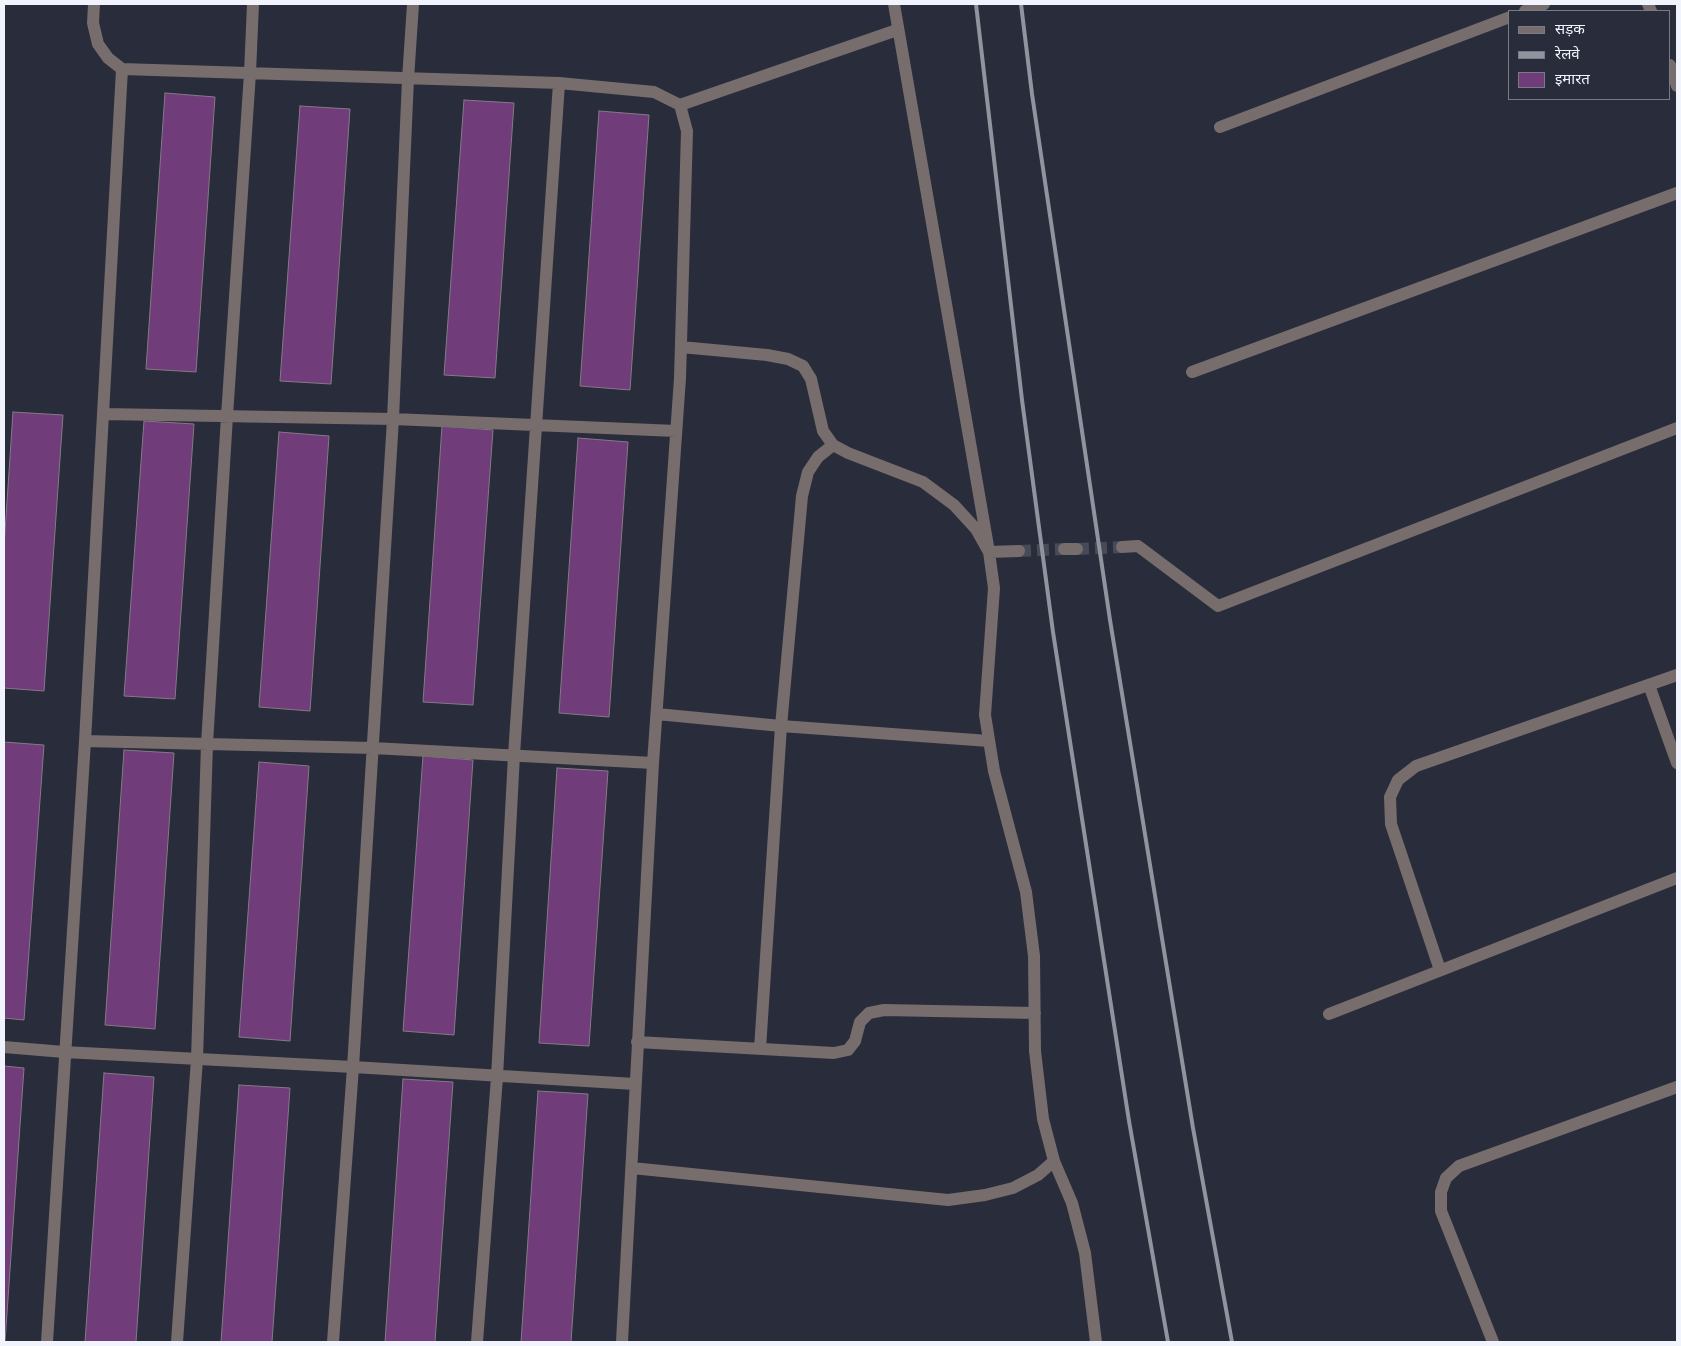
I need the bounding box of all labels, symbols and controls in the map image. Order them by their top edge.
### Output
legend [1508,10,1671,100]
text: सड़क [1555,20,1585,38]
text: रेलवे [1555,45,1580,63]
text: इमारत [1555,70,1590,88]

